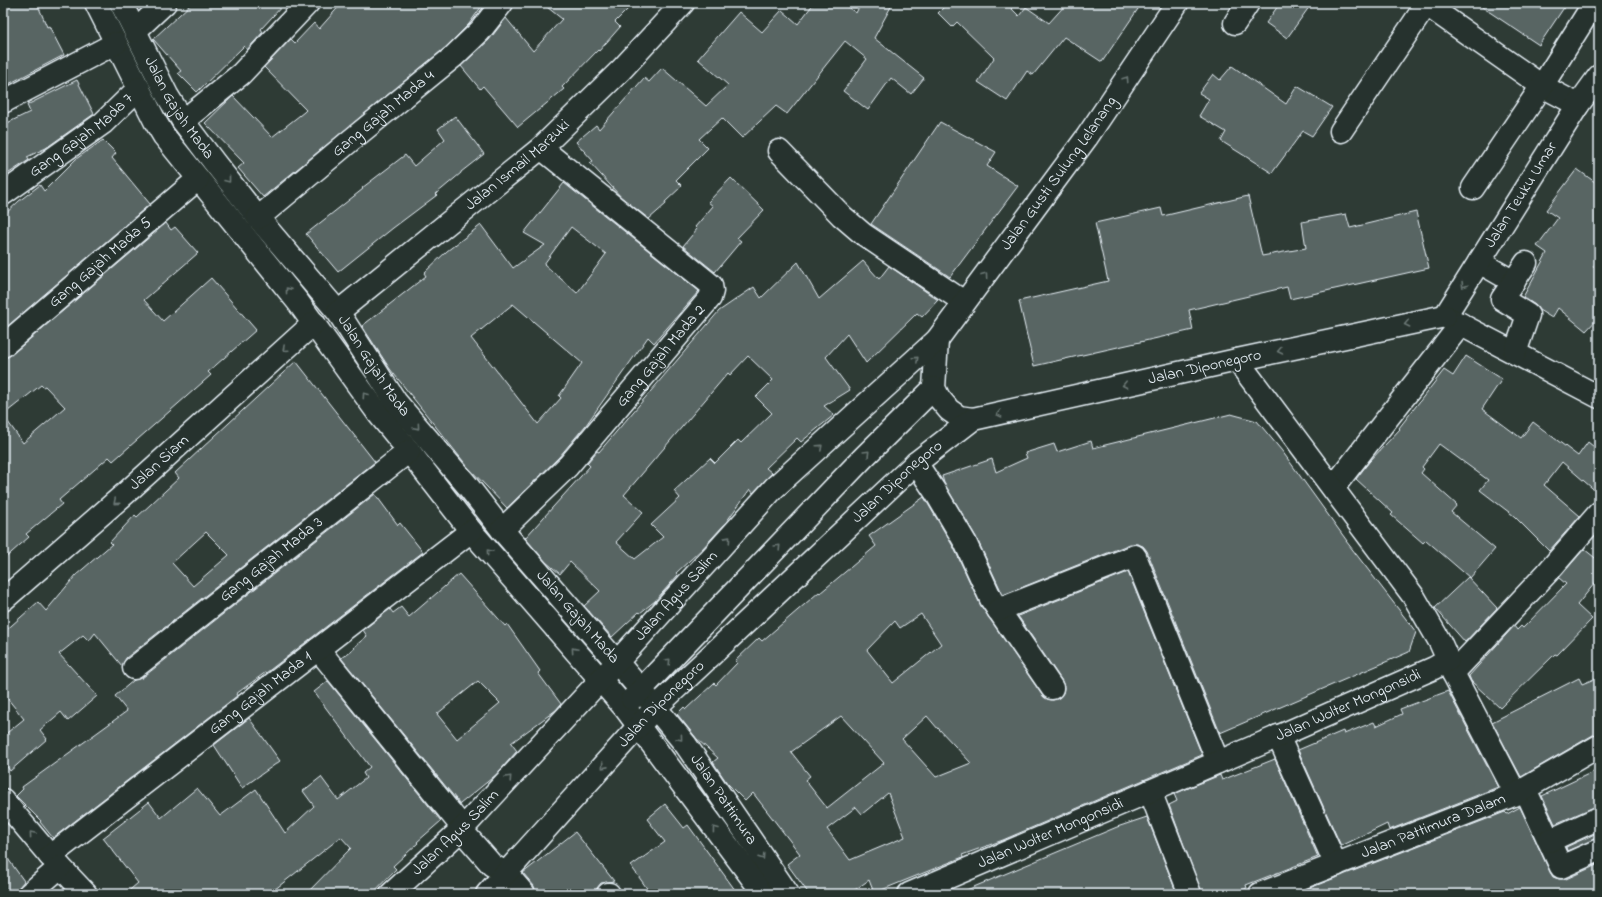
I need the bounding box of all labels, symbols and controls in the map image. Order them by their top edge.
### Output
street label: Jalan Gajah Mada [138,52,220,165]
street label: Gang Gajah Mada 4 [327,64,440,163]
one-way arrow [1121,76,1128,83]
street label: Gang Gajah Mada 7 [24,87,139,184]
street label: Jalan Gusti Sulung Lelanang [995,91,1123,256]
street label: Jalan Ismail Marzuki [460,114,576,217]
street label: Jalan Teuku Umar [1479,137,1564,253]
one-way arrow [223,175,230,182]
street label: Gang Gajah Mada 5 [43,212,157,314]
one-way arrow [980,272,987,279]
one-way arrow [1462,281,1469,288]
one-way arrow [286,288,293,295]
street label: Gang Gajah Mada 2 [611,299,711,413]
street label: Jalan Gajah Mada [331,310,416,422]
one-way arrow [1404,320,1410,328]
street label: Jalan Diponegoro [1146,343,1263,392]
one-way arrow [282,344,290,352]
one-way arrow [1276,346,1283,354]
one-way arrow [911,357,918,364]
one-way arrow [1122,380,1129,389]
one-way arrow [363,393,370,400]
one-way arrow [995,409,1002,417]
one-way arrow [413,422,420,429]
street label: Jalan Siam [124,429,195,496]
street label: Jalan Diponegoro [846,435,948,529]
one-way arrow [815,444,823,452]
one-way arrow [863,450,870,458]
one-way arrow [113,497,120,504]
street label: Gang Gajah Mada 3 [214,511,328,608]
one-way arrow [724,536,731,544]
one-way arrow [773,544,780,552]
street label: Jalan Agus Salim [629,545,724,647]
one-way arrow [486,549,494,557]
street label: Jalan Gajah Mada [530,565,625,669]
street label: Gang Gajah Mada 1 [204,646,317,741]
one-way arrow [572,647,579,655]
street label: Jalan Diponegoro [612,655,711,753]
one-way arrow [663,658,671,666]
street label: Jalan Wolter Mongonsidi [1272,663,1425,748]
one-way arrow [676,734,683,741]
street label: Jalan Pattimura [684,749,763,850]
one-way arrow [601,761,609,769]
one-way arrow [504,775,512,783]
street label: Jalan Agus Salim [406,784,505,882]
street label: Jalan Pattimura Dalam [1357,787,1509,865]
street label: Jalan Wolter Mongonsidi [974,792,1127,875]
one-way arrow [713,827,720,834]
one-way arrow [29,831,36,839]
one-way arrow [757,853,765,860]

